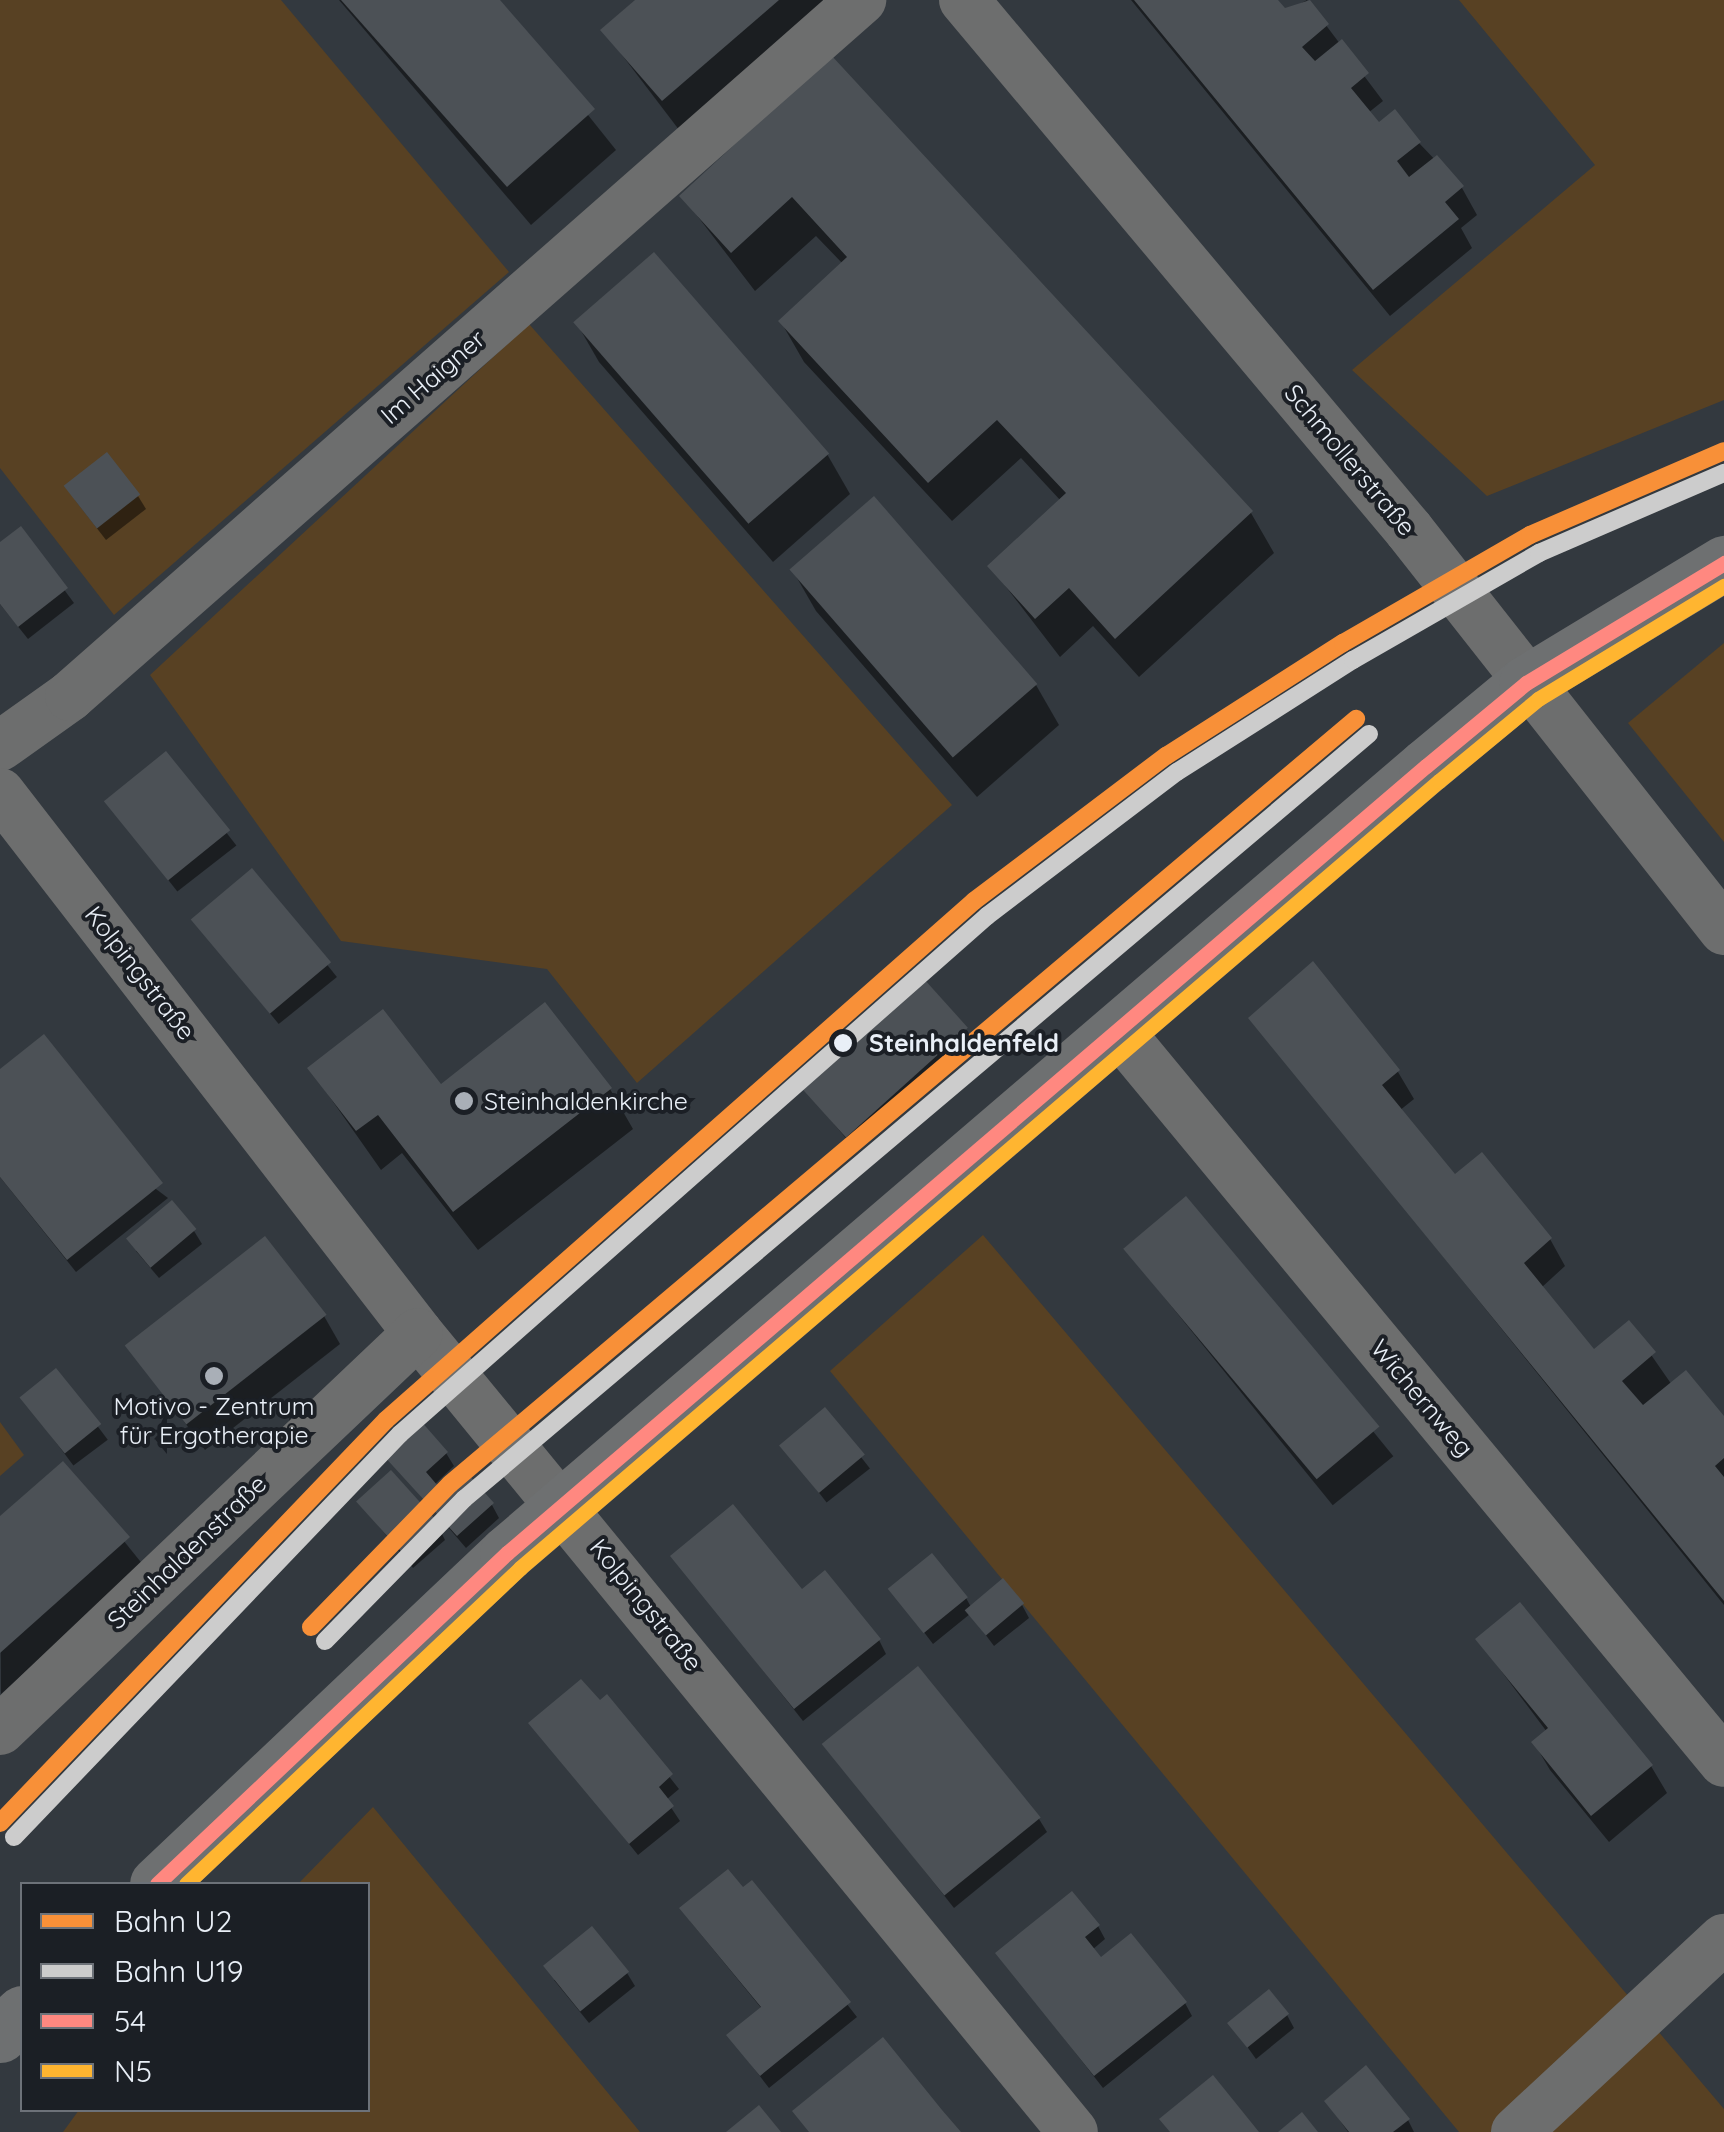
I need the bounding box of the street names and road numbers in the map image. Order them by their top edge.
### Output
street label: Im Haigner [375,324,491,430]
street label: Schmollerstraße [1278,378,1422,542]
street label: Kolpingstraße [78,900,202,1046]
street label: Wichernweg [1364,1333,1480,1463]
street label: Steinhaldenstraße [101,1469,273,1635]
street label: Kolpingstraße [584,1533,708,1677]

